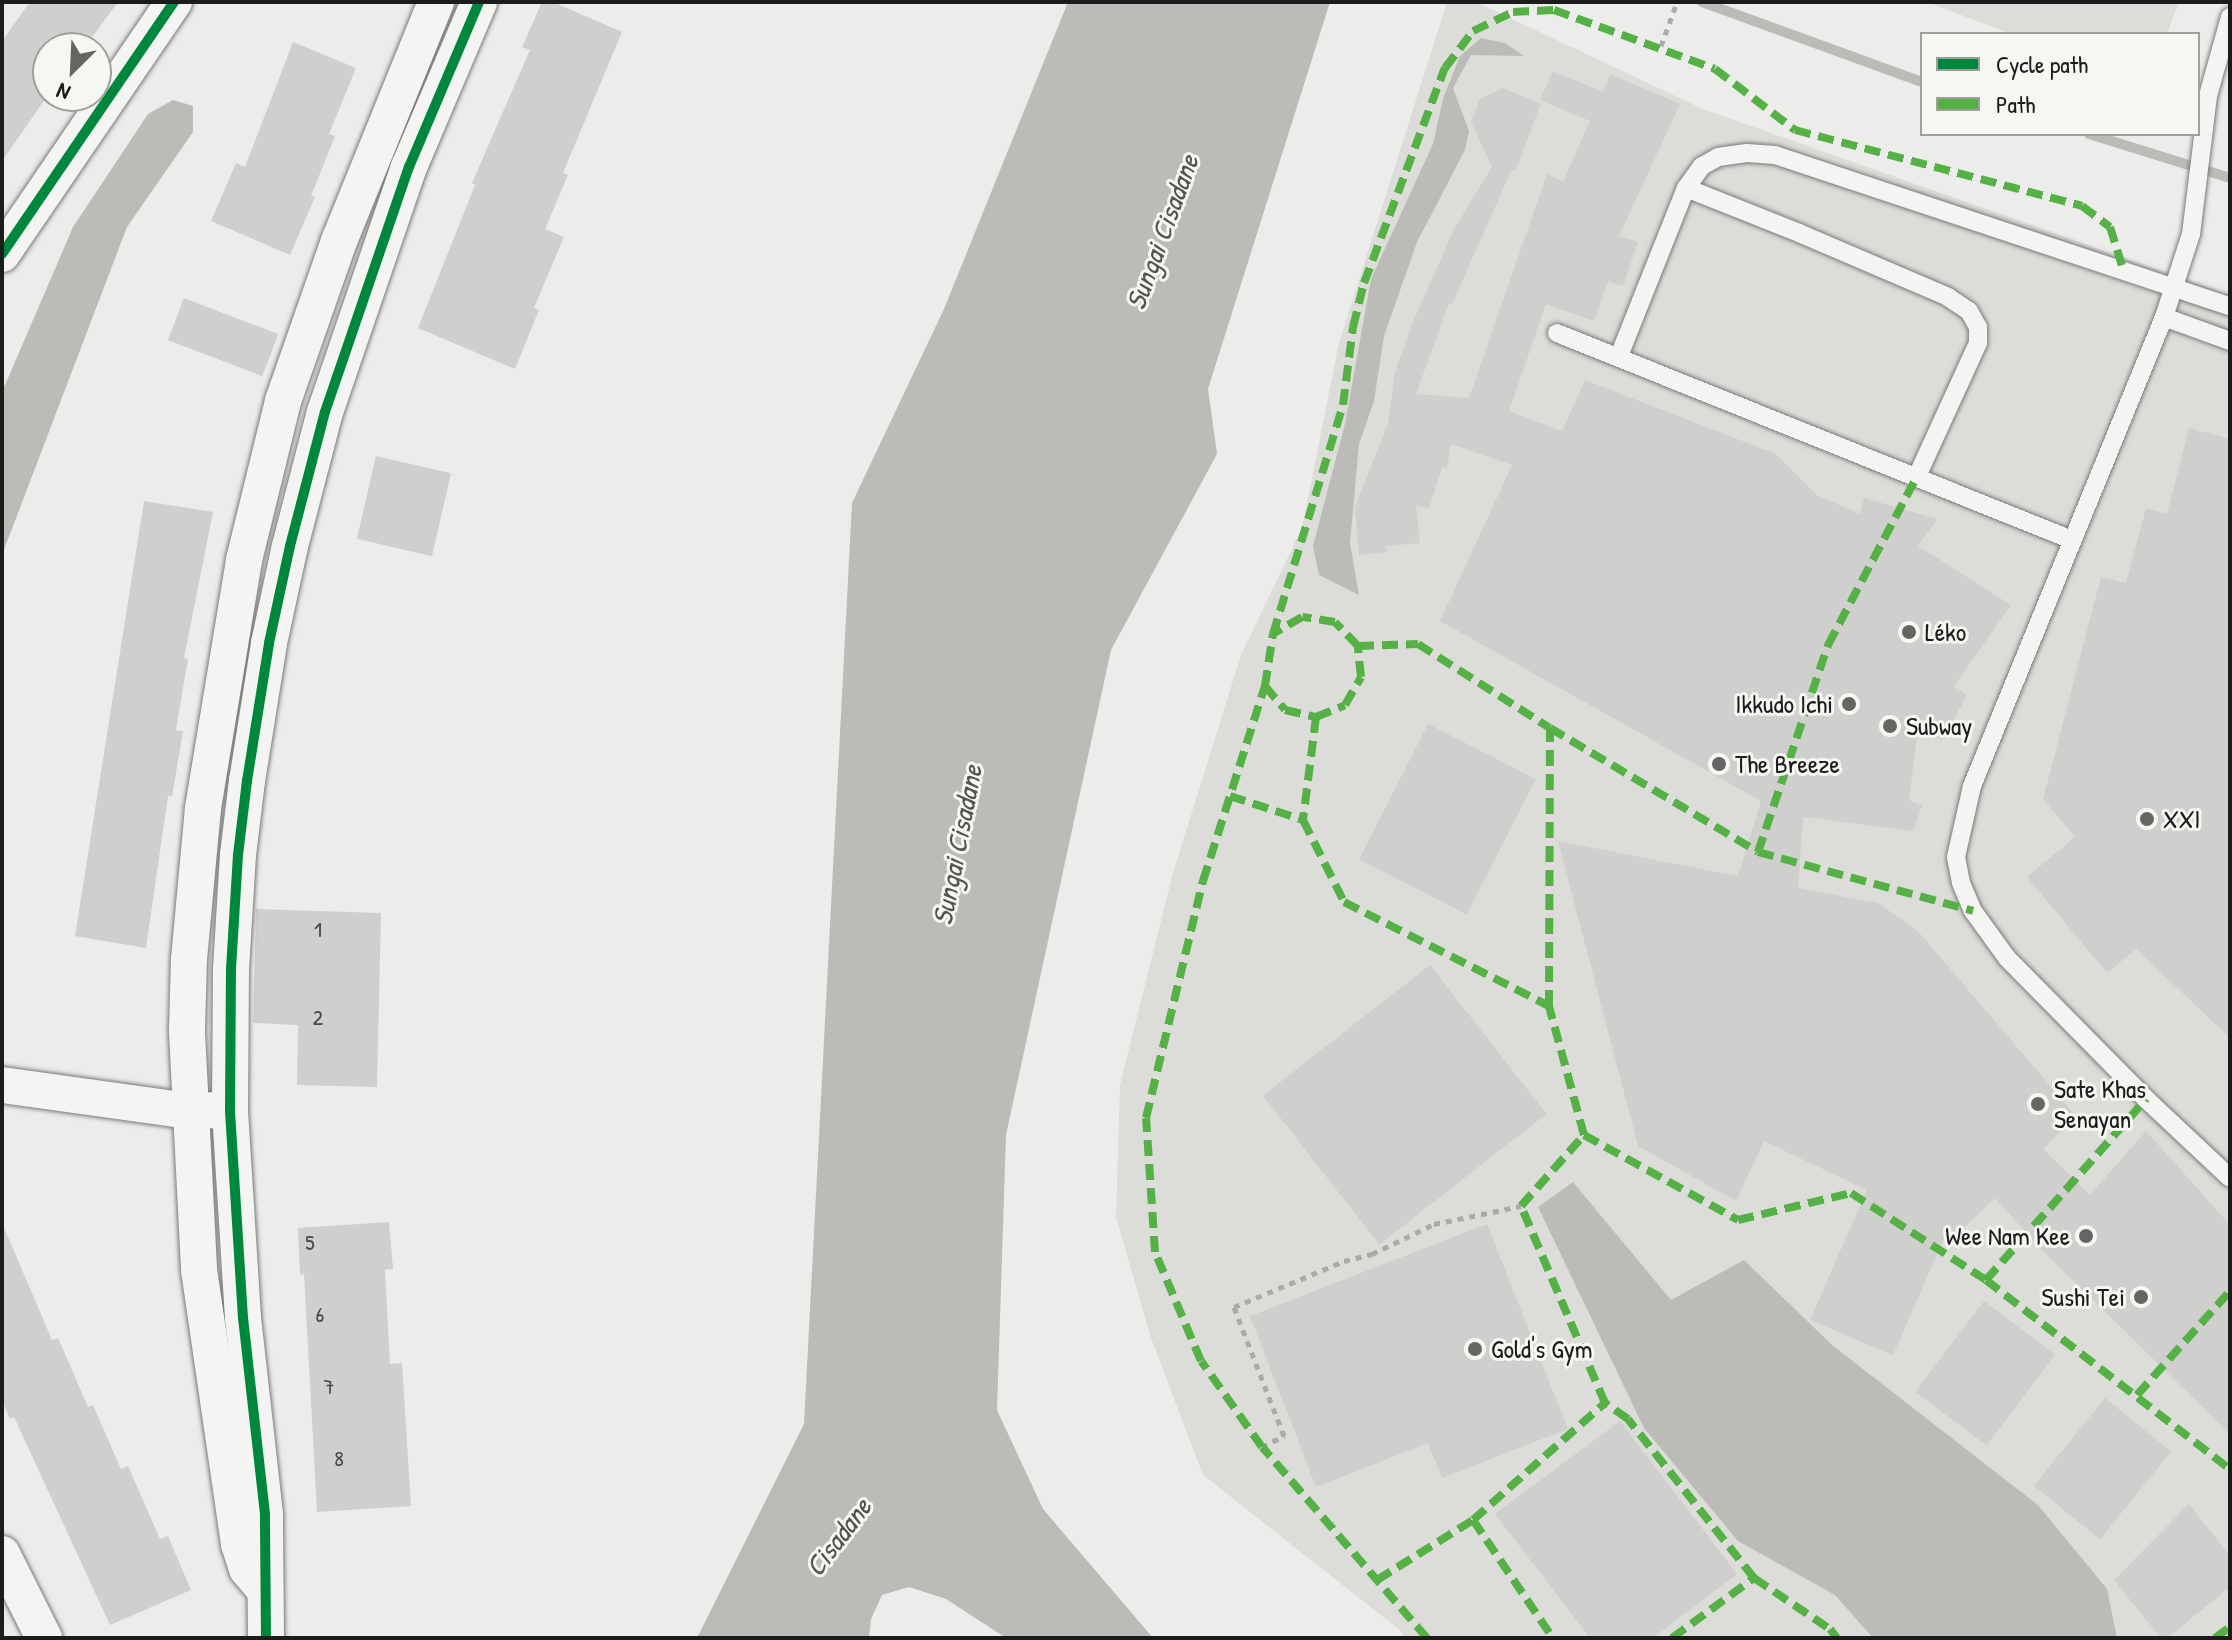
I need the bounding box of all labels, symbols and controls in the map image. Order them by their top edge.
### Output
north arrow [32,32,112,112]
legend [1920,32,2200,136]
text: Cycle path [1996,48,2088,80]
text: N [52,76,75,108]
text: Path [1996,88,2035,120]
water label: Sungai Cisadane [1119,150,1205,314]
place label: Léko [1925,616,1966,648]
marker: Léko [1900,623,1918,641]
place label: Ikkudo Ichi [1735,688,1833,720]
marker: Ikkudo Ichi [1840,695,1858,713]
place label: Subway [1906,710,1972,742]
marker: Subway [1881,717,1899,735]
place label: The Breeze [1735,748,1840,780]
marker: The Breeze [1710,755,1728,773]
water label: Sungai Cisadane [925,762,989,928]
place label: XXI [2163,803,2200,835]
marker: XXI [2138,810,2156,828]
house number: 1 [314,917,322,943]
house number: 2 [313,1005,323,1031]
place label: Sate Khas Senayan [2054,1073,2146,1134]
marker: Sate Khas Senayan [2029,1095,2047,1113]
place label: Wee Nam Kee [1945,1220,2070,1252]
marker: Wee Nam Kee [2077,1227,2095,1245]
house number: 5 [305,1230,315,1256]
place label: Sushi Tei [2042,1281,2125,1313]
marker: Sushi Tei [2132,1288,2150,1306]
house number: 6 [316,1302,324,1328]
place label: Gold's Gym [1491,1333,1592,1365]
marker: Gold's Gym [1466,1340,1484,1358]
house number: 7 [324,1374,334,1400]
house number: 8 [334,1446,344,1472]
water label: Cisadane [798,1491,878,1583]

